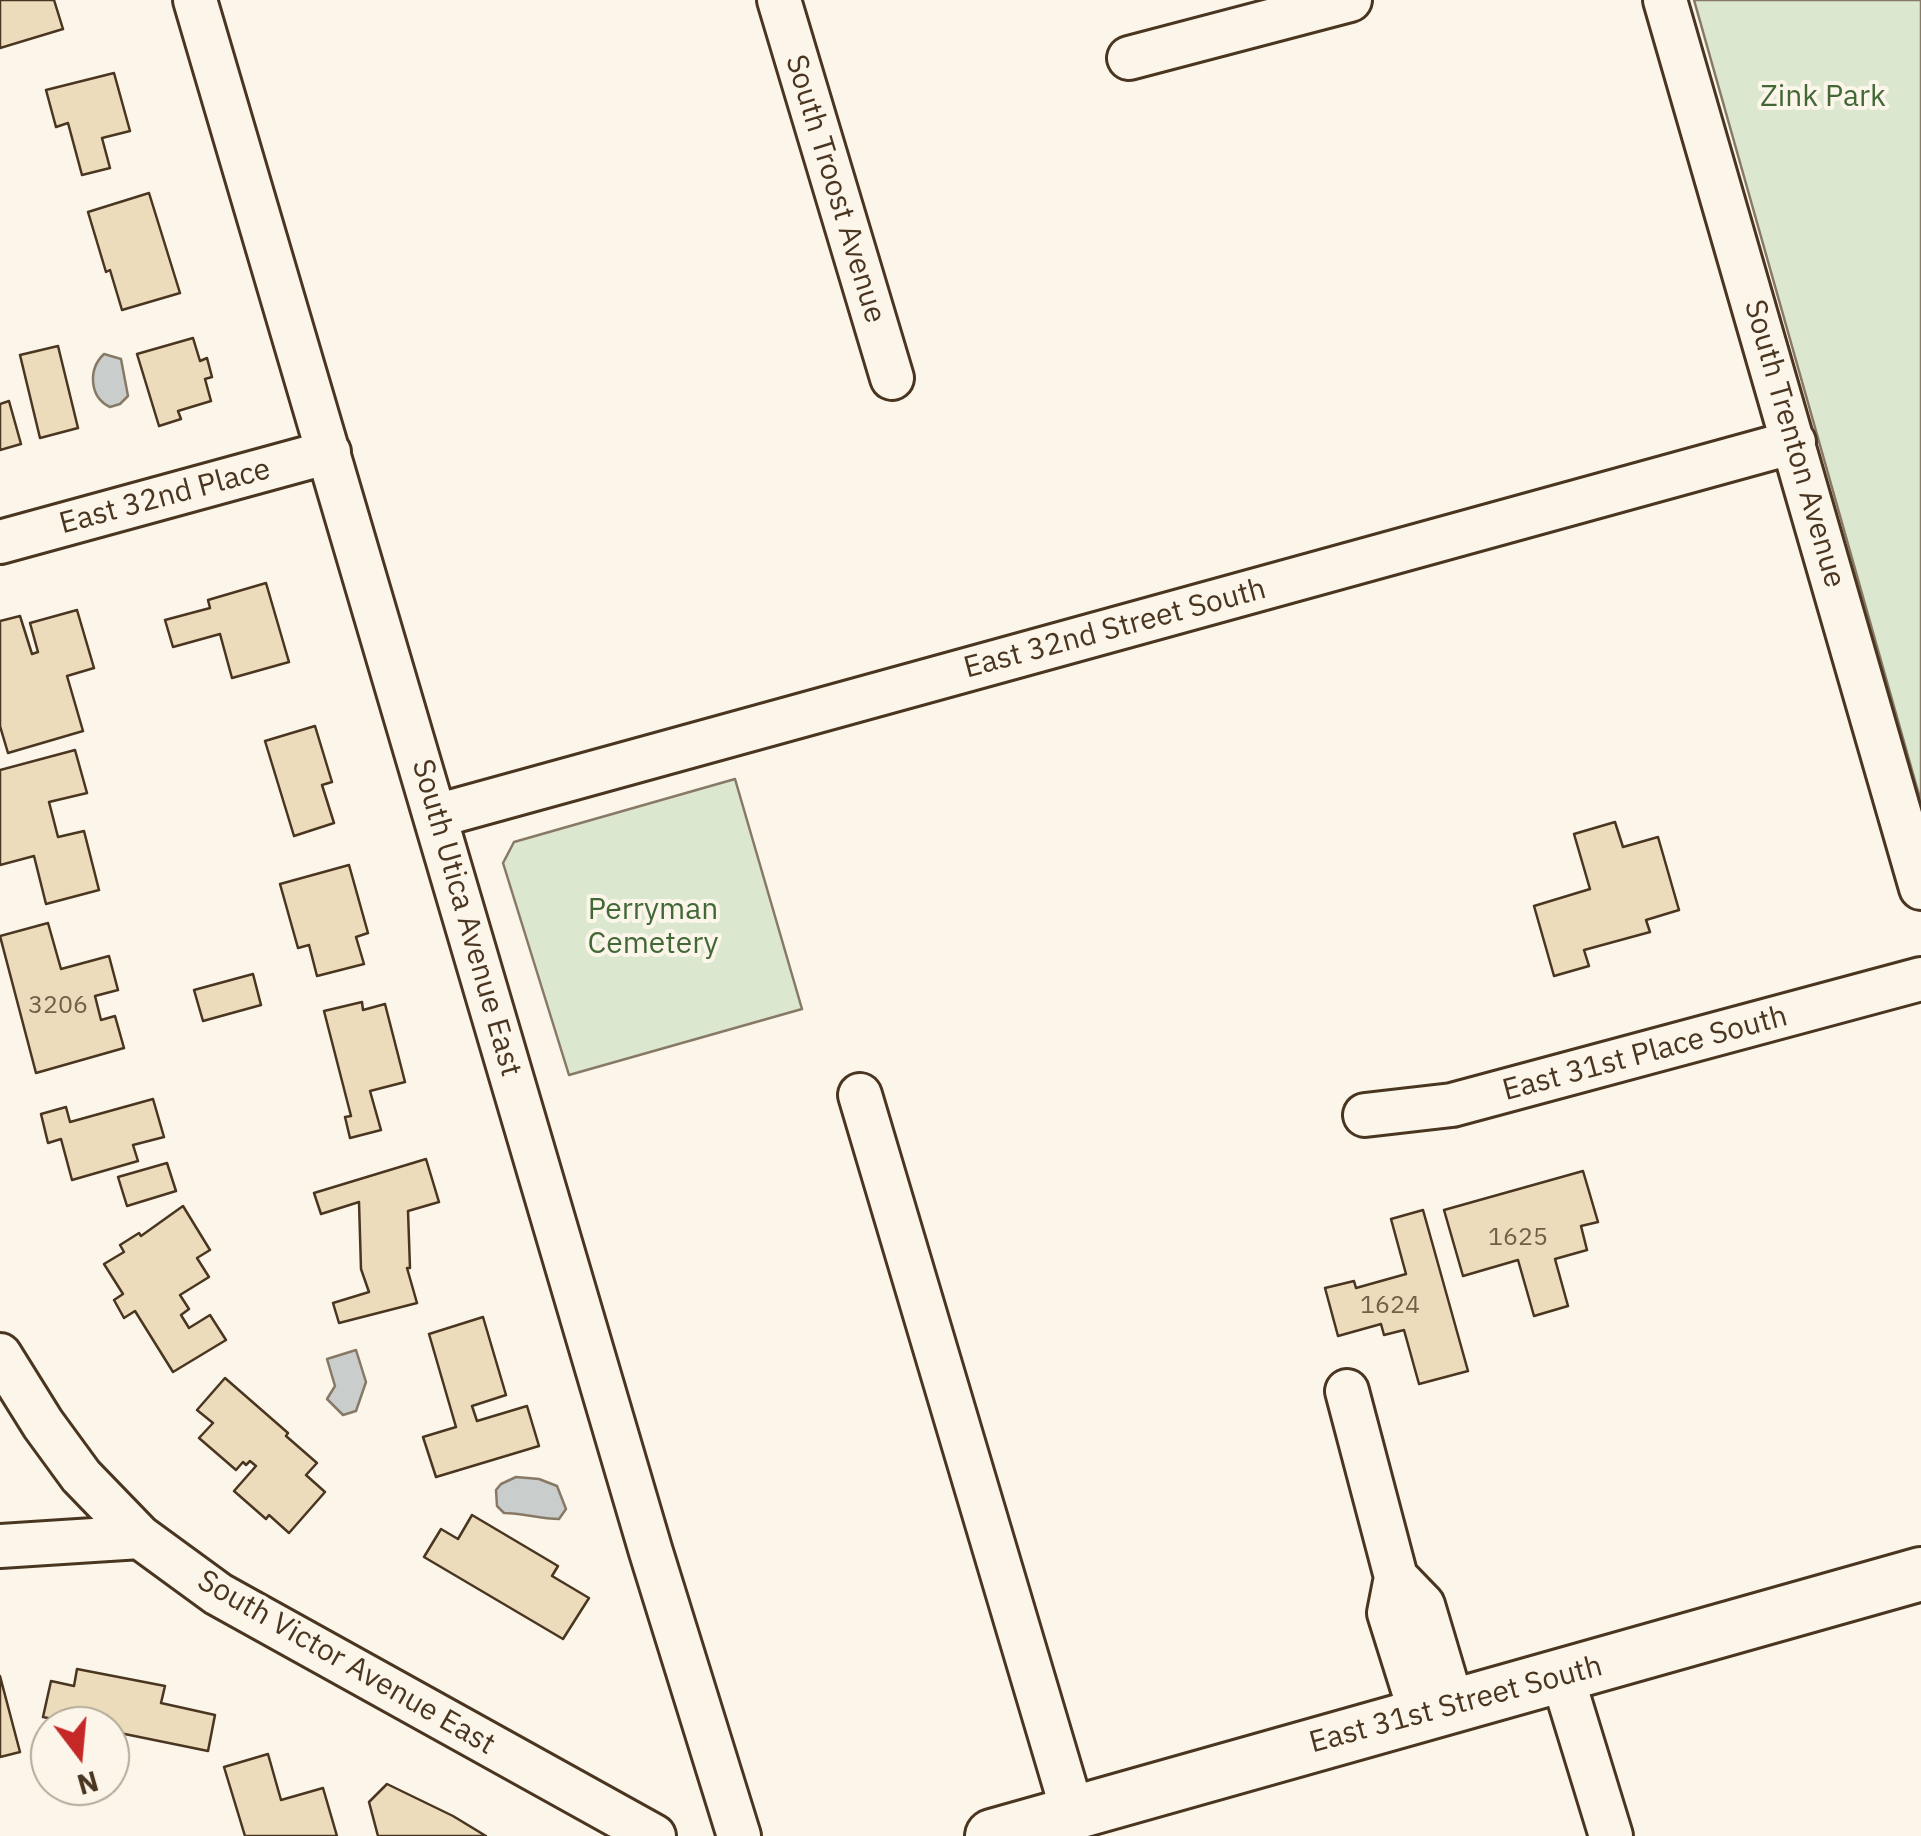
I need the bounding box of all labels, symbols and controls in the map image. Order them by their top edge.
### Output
street label: South Troost Avenue [777,51,893,327]
park label: Zink Park [1760,79,1886,115]
street label: South Trenton Avenue [1736,296,1852,592]
street label: East 32nd Place [56,452,274,542]
street label: East 32nd Street South [960,571,1270,687]
street label: South Utica Avenue East [403,755,529,1081]
park label: Perryman Cemetery [588,892,718,962]
house number: 3206 [28,991,88,1021]
street label: East 31st Place South [1499,999,1791,1109]
house number: 1625 [1488,1223,1548,1253]
house number: 1624 [1360,1291,1420,1321]
street label: South Victor Avenue East [191,1563,501,1763]
street label: East 31st Street South [1306,1649,1606,1761]
north arrow [30,1706,130,1806]
text: N [73,1763,103,1804]

